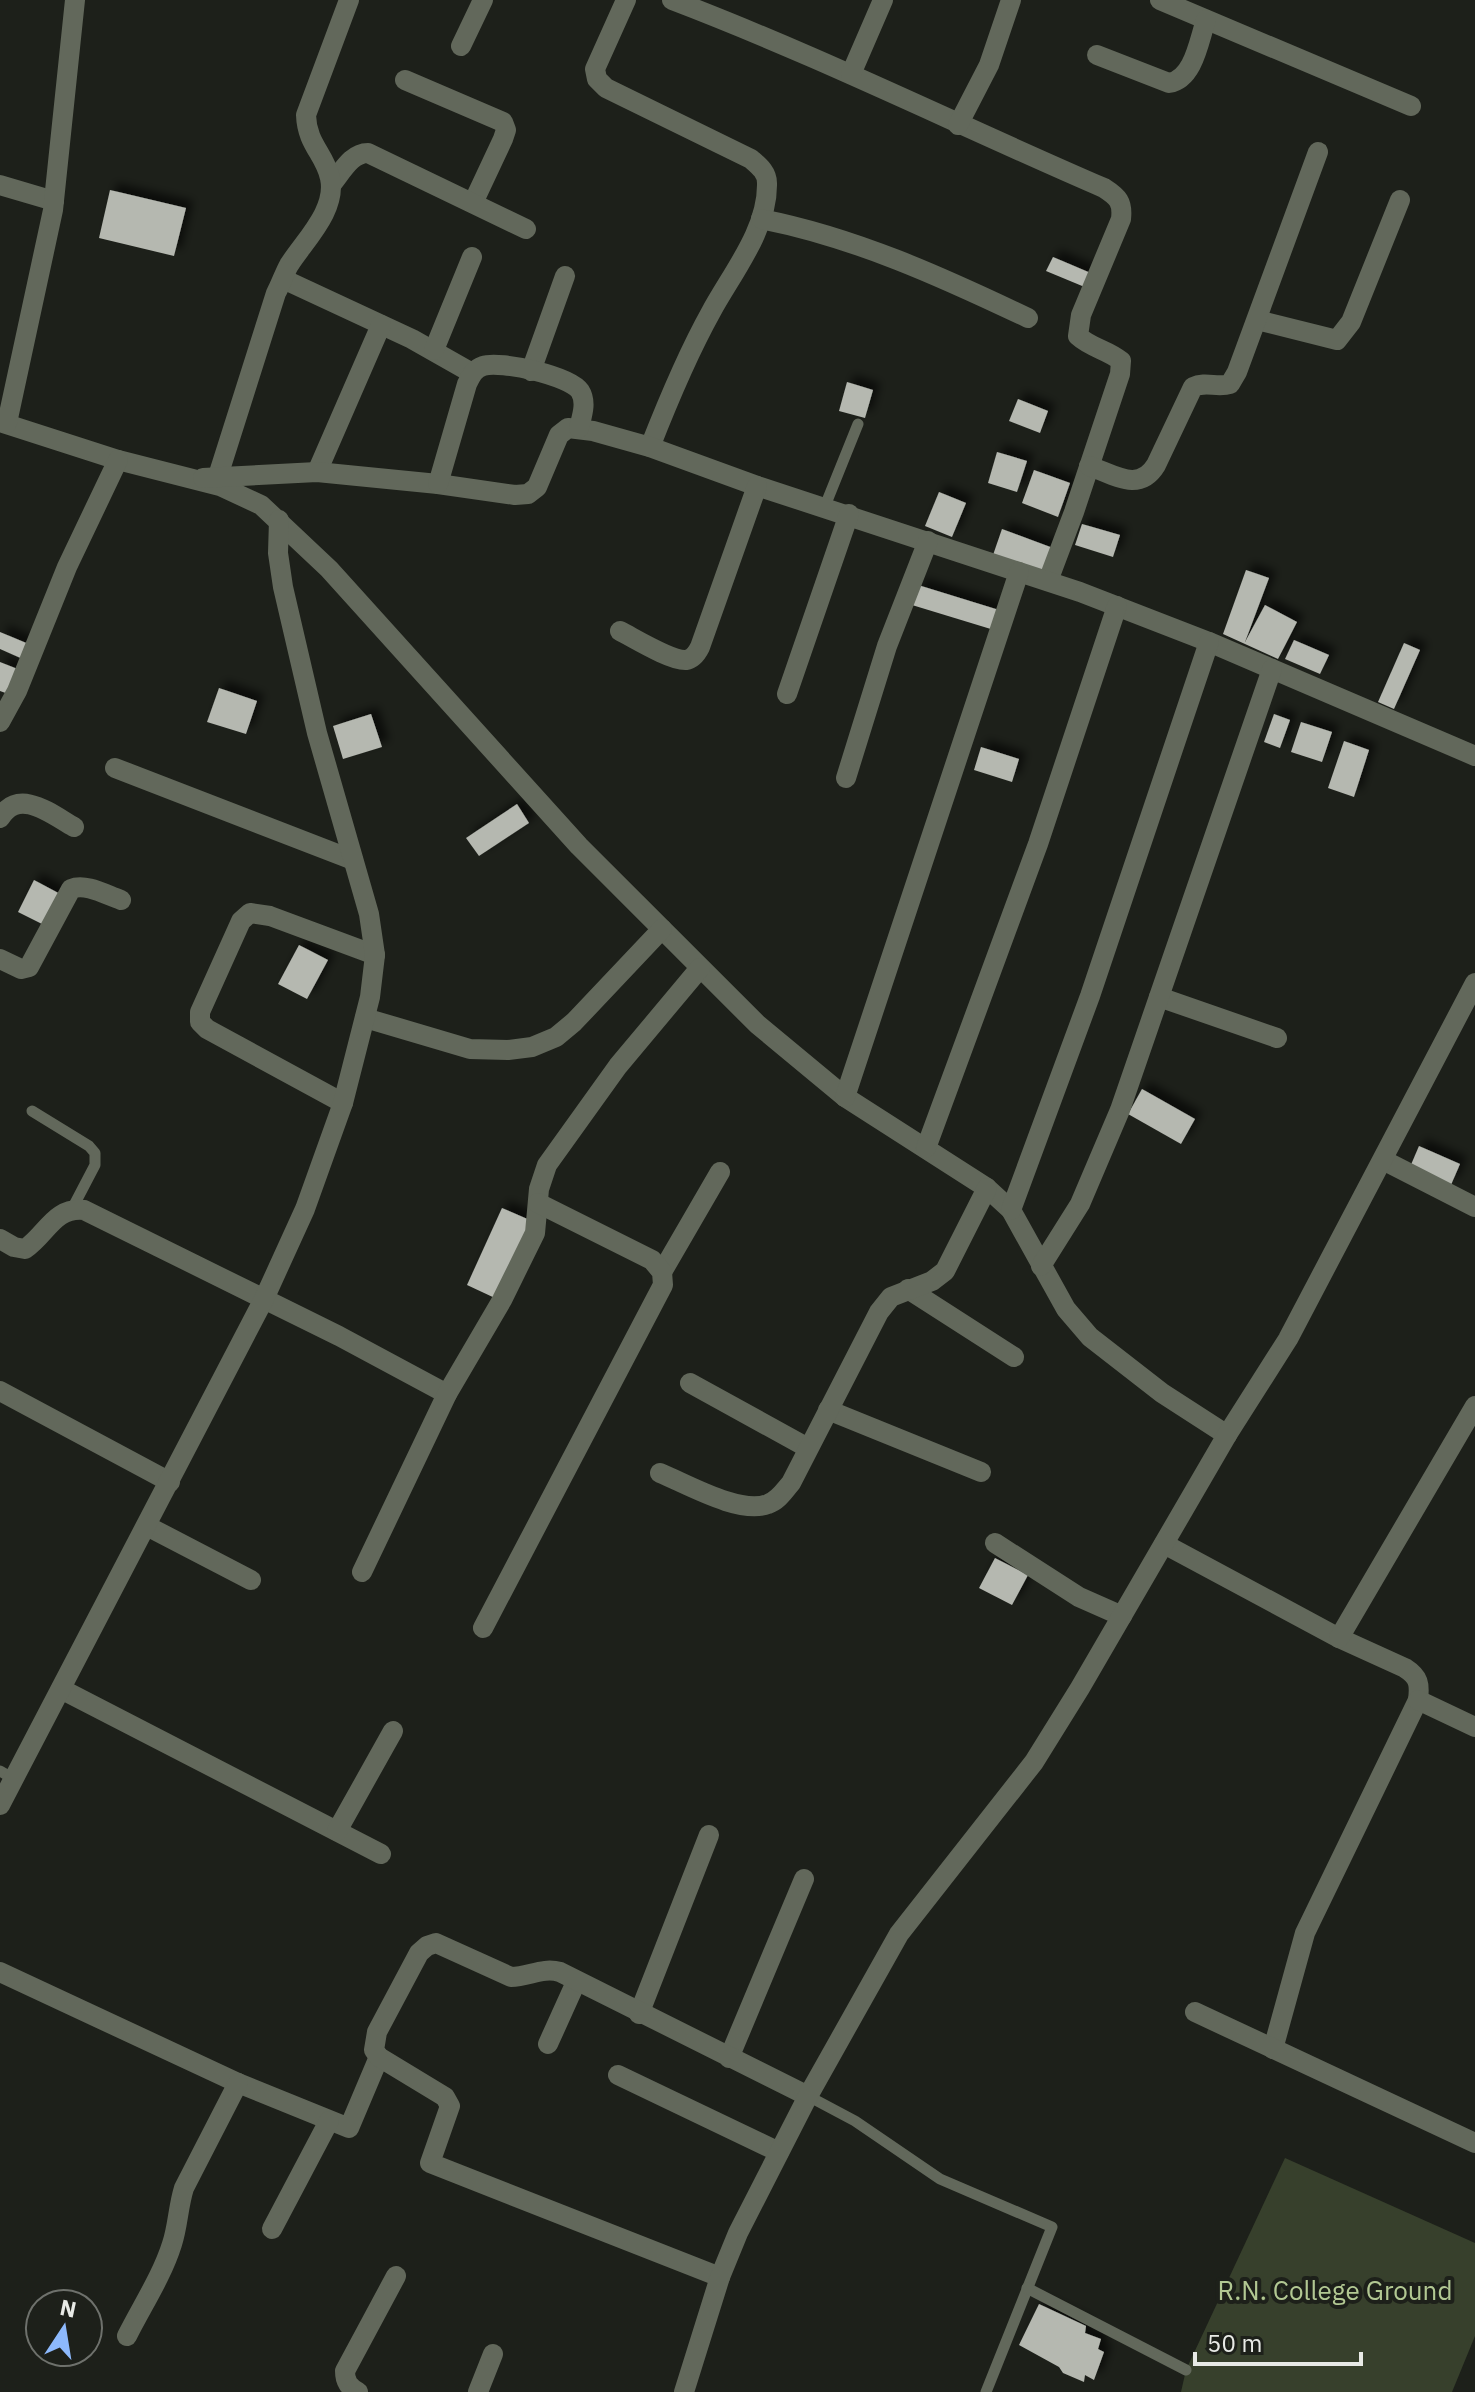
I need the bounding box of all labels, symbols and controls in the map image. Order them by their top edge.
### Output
park label: R.N. College Ground [1218,2273,1452,2307]
north arrow [24,2288,104,2368]
text: N [57,2292,79,2324]
scale bar [1195,2316,1361,2366]
text: 50 m [1207,2327,1262,2359]

